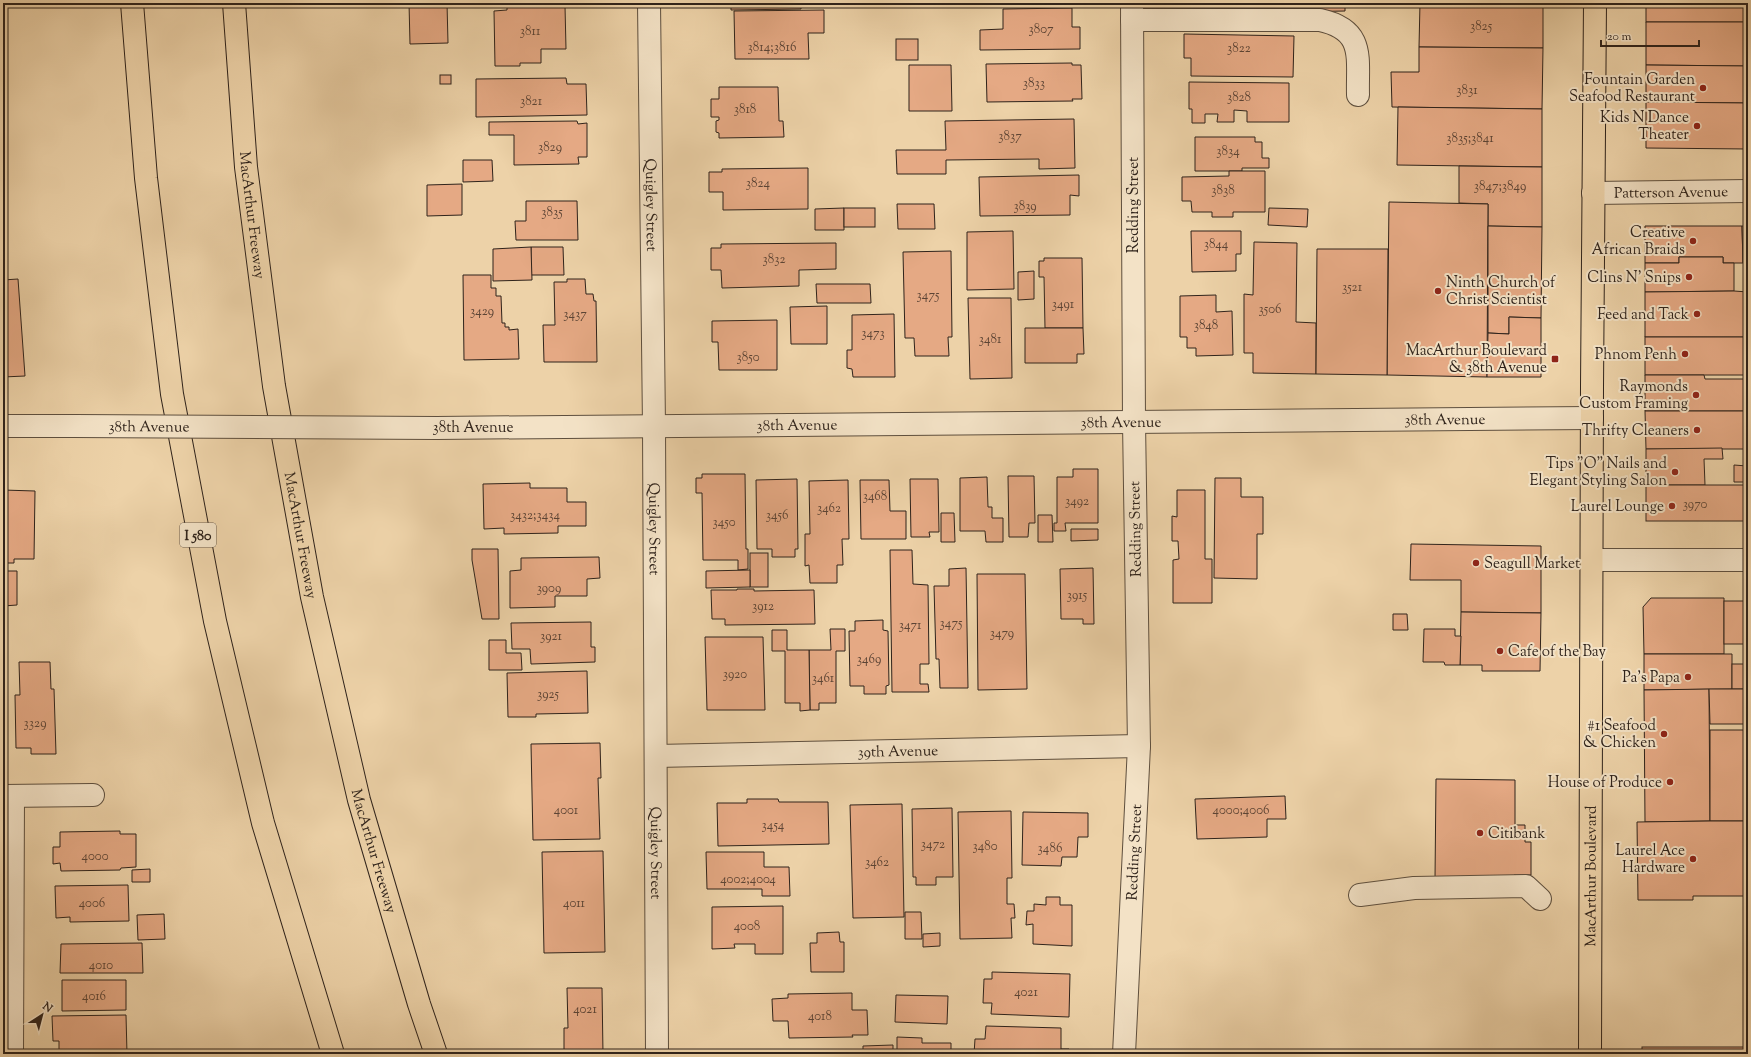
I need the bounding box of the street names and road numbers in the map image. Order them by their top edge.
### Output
street label: MacArthur Freeway [233,151,269,281]
street label: Redding Street [1124,157,1145,253]
street label: Quigley Street [639,158,661,252]
street label: Patterson Avenue [1614,182,1728,205]
street label: 38th Avenue [1404,410,1486,432]
street label: 38th Avenue [1080,413,1162,434]
street label: 38th Avenue [756,416,838,437]
street label: 38th Avenue [108,417,189,439]
street label: 38th Avenue [433,418,513,439]
street label: MacArthur Freeway [278,471,321,601]
street label: Redding Street [1125,481,1148,577]
street label: Quigley Street [642,482,664,576]
road number: I 580 [180,523,216,547]
street label: 39th Avenue [858,741,938,764]
street label: MacArthur Freeway [345,787,401,916]
street label: Redding Street [1122,804,1148,901]
street label: MacArthur Boulevard [1581,805,1603,947]
street label: Quigley Street [644,806,665,900]

